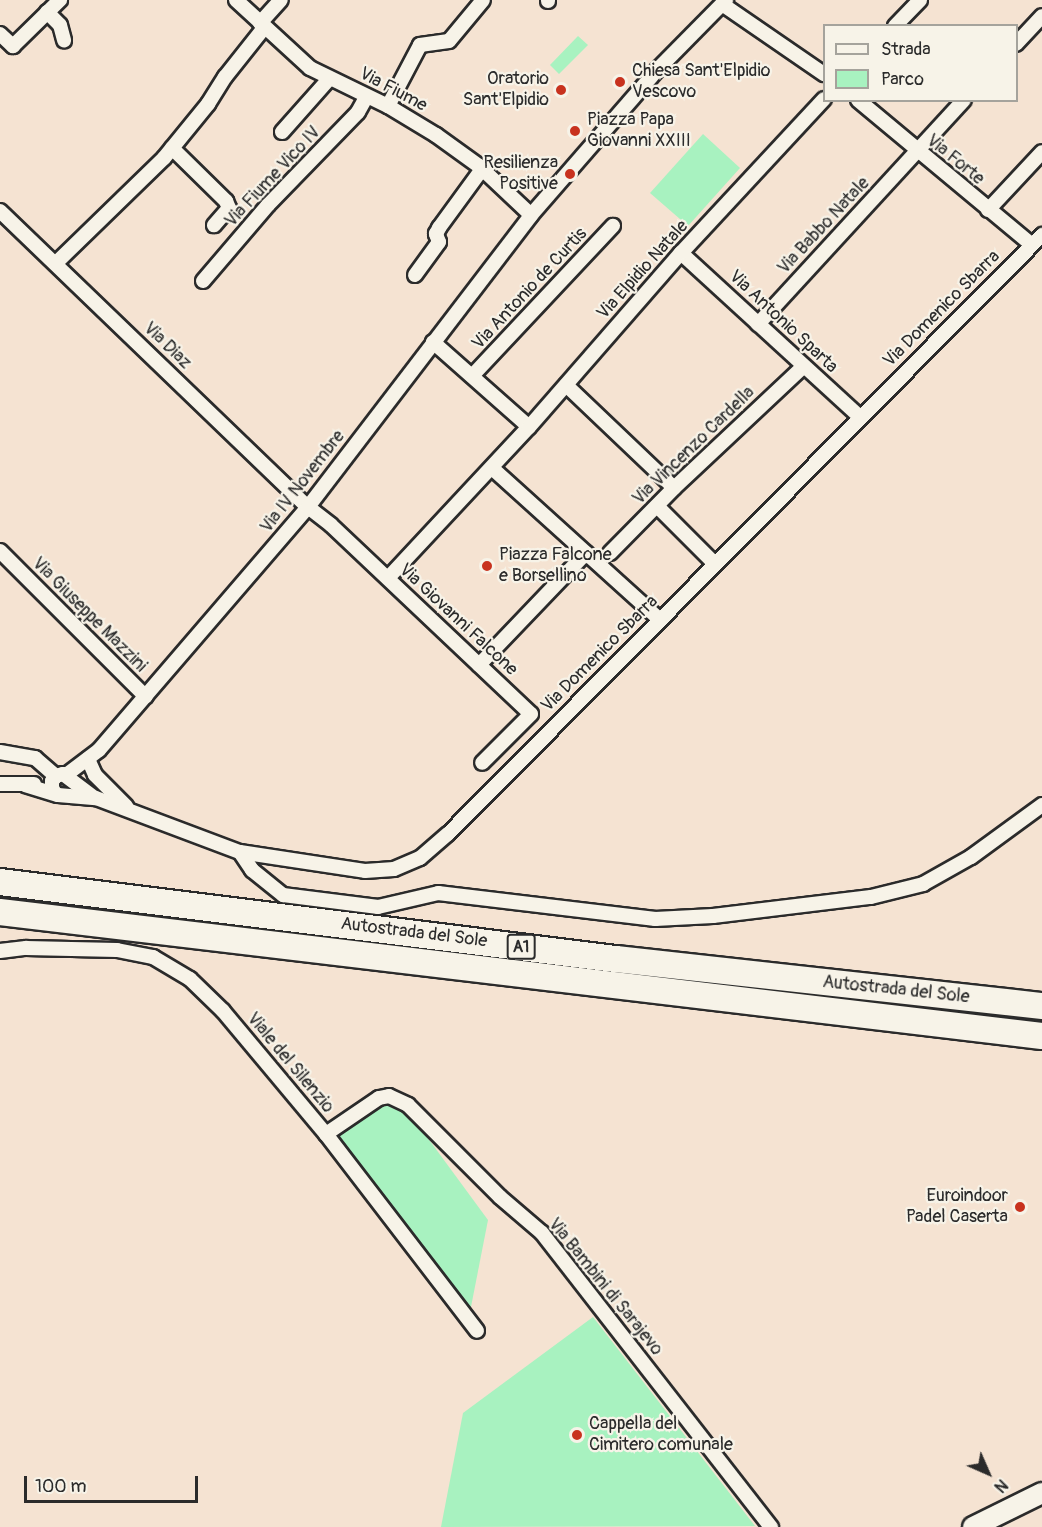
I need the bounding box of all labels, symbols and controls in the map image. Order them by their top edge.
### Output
legend [823,24,1018,102]
text: Strada [881,38,931,61]
place label: Chiesa Sant'Elpidio Vescovo [632,61,770,104]
street label: Via Fiume [355,63,431,117]
text: Parco [881,68,924,91]
place label: Oratorio Sant'Elpidio [463,69,549,112]
marker: Chiesa Sant'Elpidio Vescovo [613,75,627,89]
marker: Oratorio Sant'Elpidio [554,83,568,97]
place label: Piazza Papa Giovanni XXIII [587,110,691,152]
street label: Via Fiume Vico IV [221,122,325,232]
marker: Piazza Papa Giovanni XXIII [568,124,582,138]
street label: Via Forte [922,130,988,190]
place label: Resilienza Positive [484,153,558,195]
marker: Resilienza Positive [563,167,577,181]
street label: Via Babbo Natale [774,173,874,279]
street label: Via Elpidio Natale [593,216,693,324]
street label: Via Antonio de Curtis [468,224,592,354]
street label: Via Domenico Sbarra [879,246,1005,372]
street label: Via Antonio Sparta [724,266,842,378]
street label: Via Diaz [138,318,196,374]
street label: Via Vincenzo Cardella [628,382,760,510]
street label: Via IV Novembre [256,426,350,538]
place label: Piazza Falcone e Borsellino [499,545,612,588]
street label: Via Giuseppe Mazzini [27,553,151,677]
street label: Via Giovanni Falcone [394,559,522,681]
marker: Piazza Falcone e Borsellino [480,559,494,573]
street label: Via Domenico Sbarra [537,591,663,717]
street label: Autostrada del Sole [339,913,489,953]
road number: A1 [506,934,536,960]
street label: Autostrada del Sole [822,972,970,1008]
street label: Viale del Silenzio [242,1008,338,1118]
place label: Euroindoor Padel Caserta [906,1186,1008,1228]
marker: Euroindoor Padel Caserta [1013,1200,1027,1214]
street label: Via Bambini di Sarajevo [543,1214,667,1360]
place label: Cappella del Cimitero comunale [589,1414,733,1456]
marker: Cappella del Cimitero comunale [570,1428,584,1442]
north arrow [958,1443,1018,1503]
scale bar [27,1464,201,1502]
text: 100 m [35,1475,87,1498]
text: N [990,1475,1012,1497]

